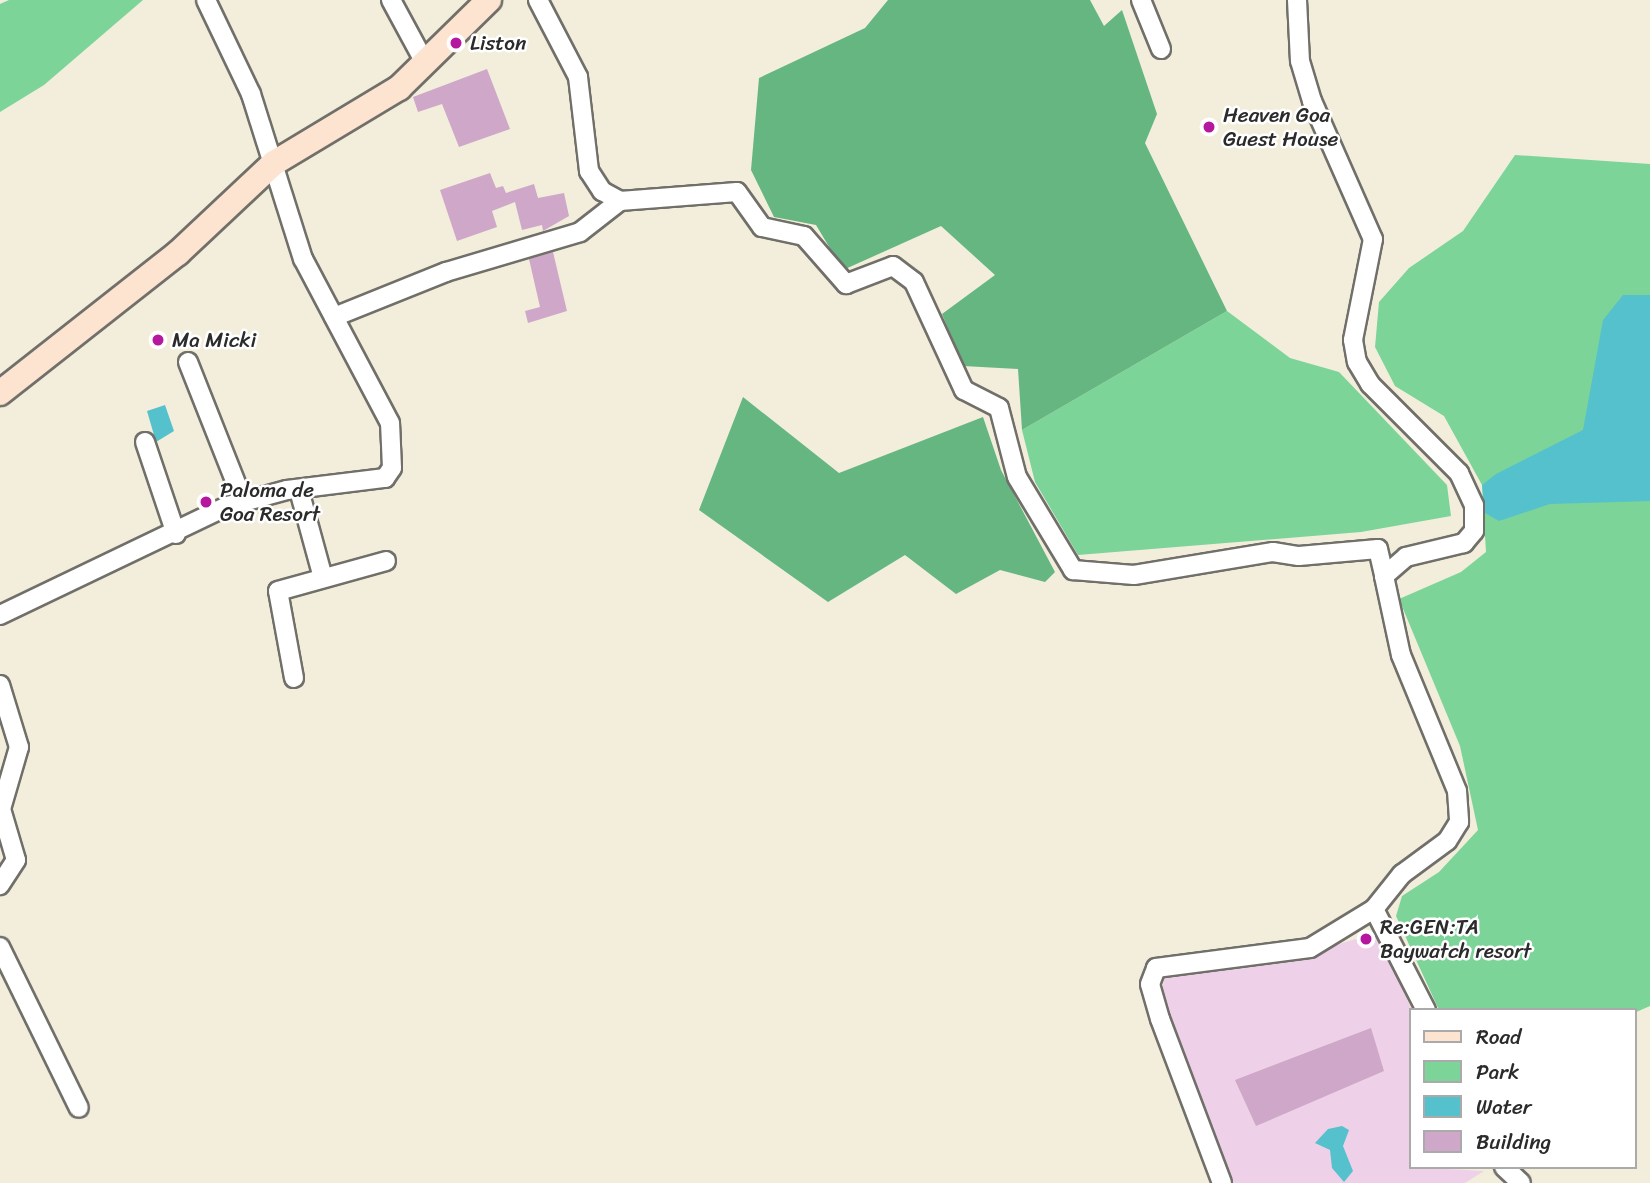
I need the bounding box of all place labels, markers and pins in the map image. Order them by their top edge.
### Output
place label: Liston [470,30,526,56]
marker: Liston [448,35,464,51]
place label: Heaven Goa Guest House [1223,102,1339,152]
marker: Heaven Goa Guest House [1201,119,1217,135]
place label: Ma Micki [172,327,255,353]
marker: Ma Micki [150,332,166,348]
place label: Paloma de Goa Resort [220,477,321,527]
marker: Paloma de Goa Resort [198,494,214,510]
place label: Re:GEN:TA Baywatch resort [1380,914,1533,964]
marker: Re:GEN:TA Baywatch resort [1358,931,1374,947]

